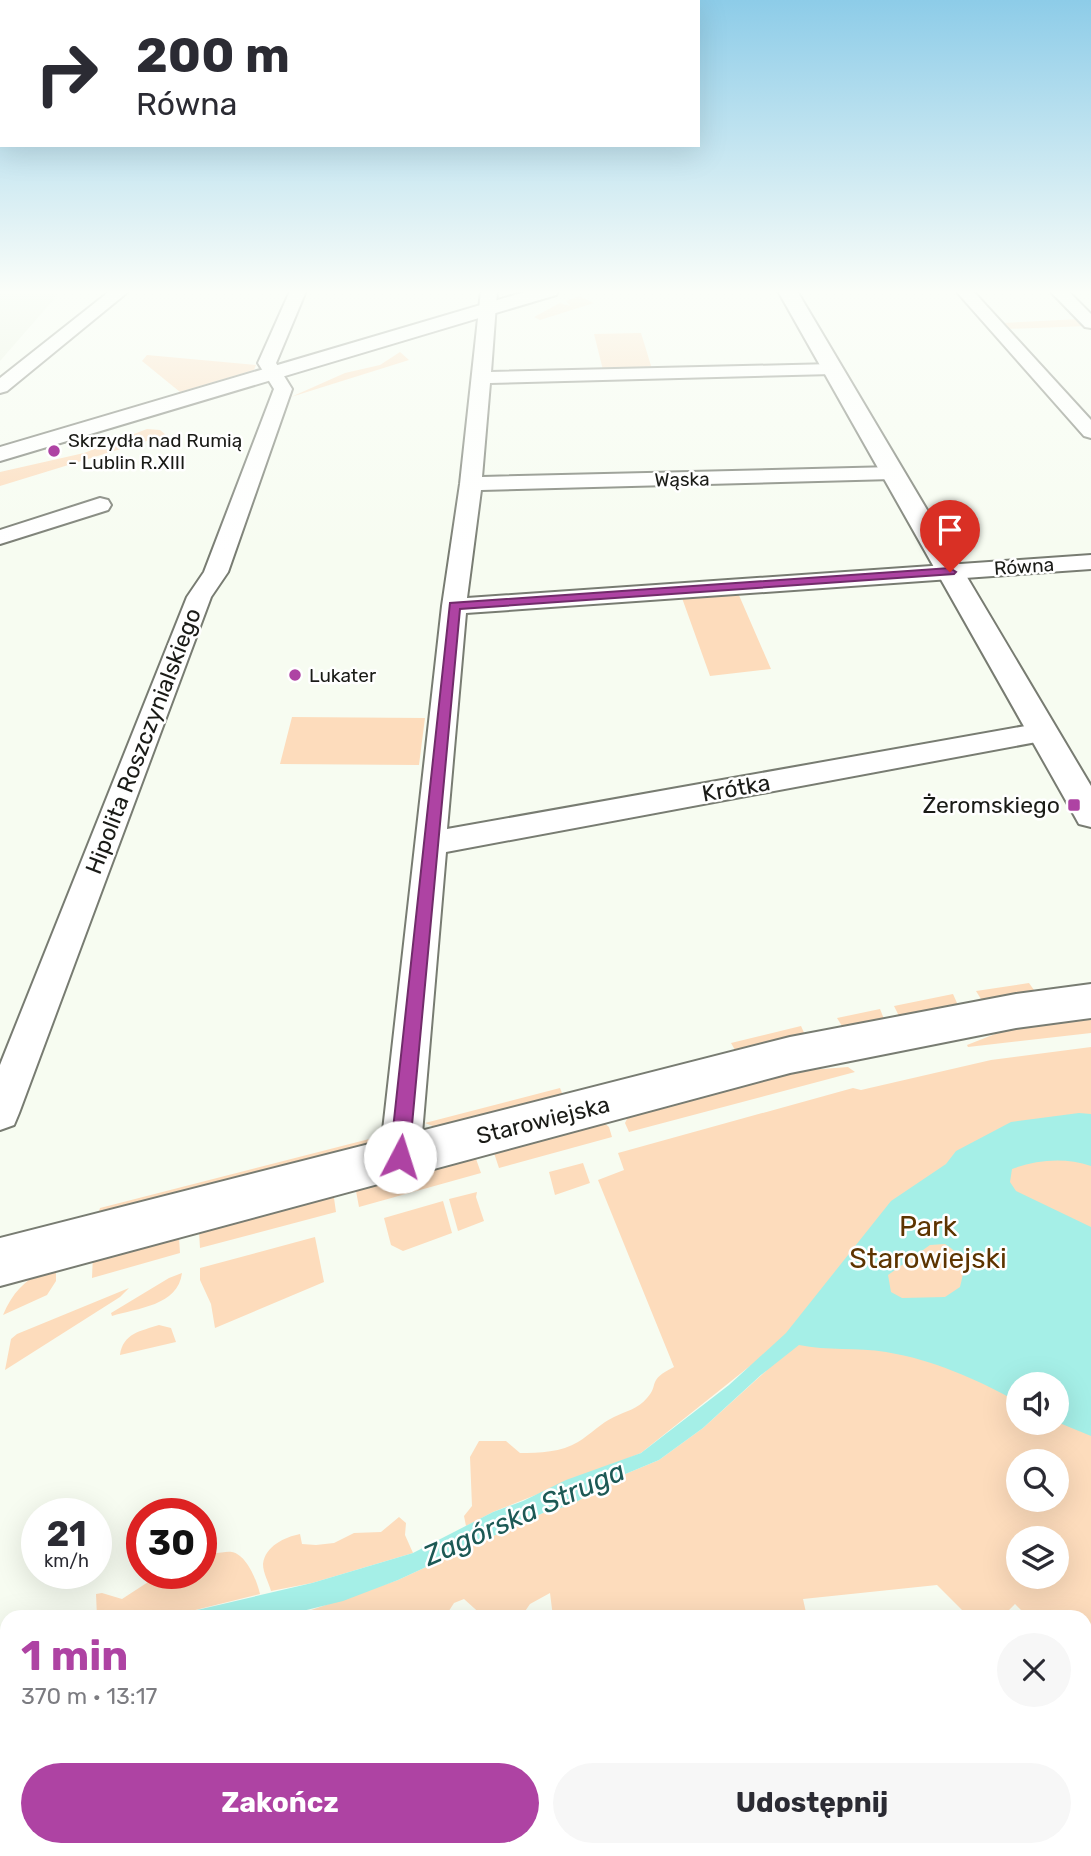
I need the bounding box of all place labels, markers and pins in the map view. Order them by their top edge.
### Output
place label: Skrzydła nad Rumią - Lublin R.XIII [68,429,242,474]
marker: Skrzydła nad Rumią - Lublin R.XIII [46,443,62,459]
pin [920,500,980,572]
place label: Lukater [309,664,377,687]
marker: Lukater [287,667,303,683]
place label: Żeromskiego [923,791,1060,819]
marker: Żeromskiego [1066,797,1082,813]

